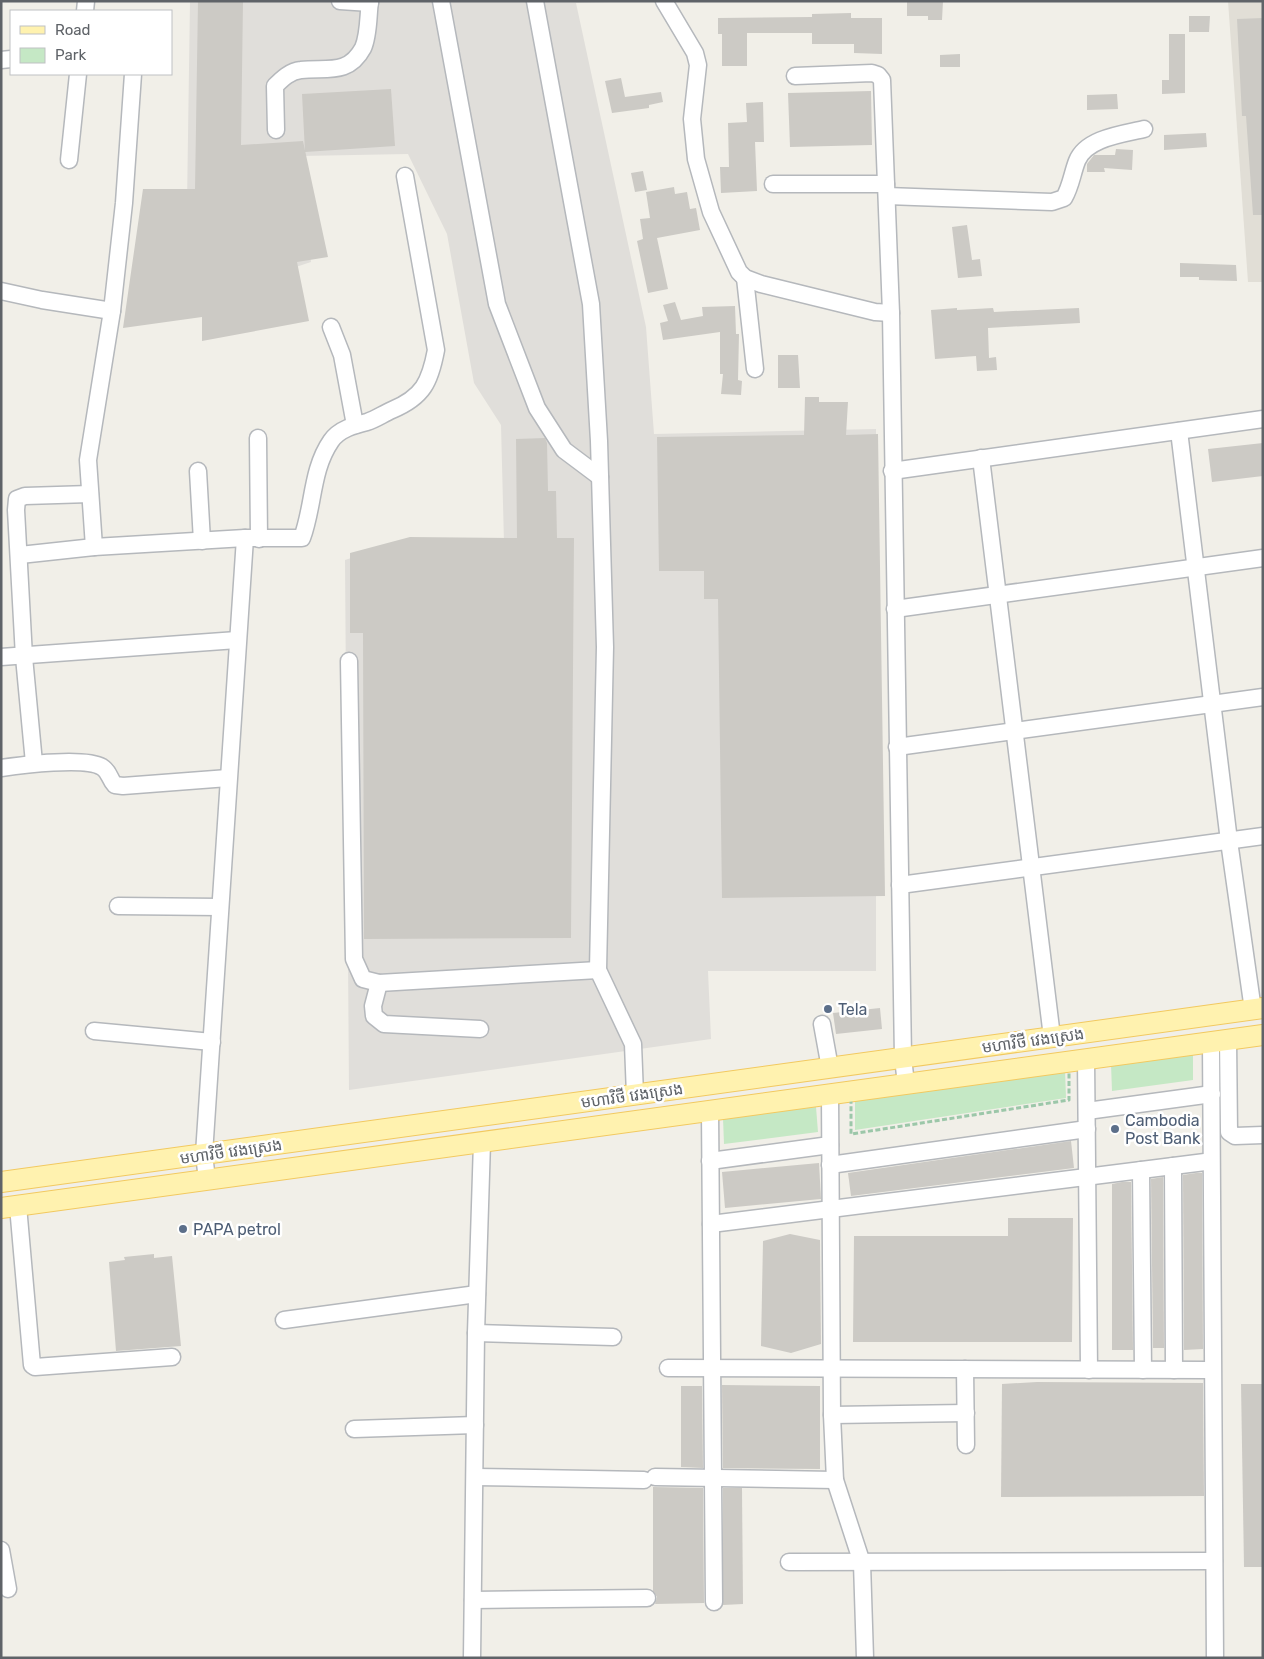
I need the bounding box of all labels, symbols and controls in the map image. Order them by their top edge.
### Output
legend [10,10,172,75]
text: Road [55,21,91,39]
text: Park [55,46,86,64]
place label: Tela [838,1000,867,1019]
marker: Tela [822,1003,834,1015]
street label: មហាវិថី វេងស្រេង [980,1022,1085,1057]
street label: មហាវិថី វេងស្រេង [579,1077,684,1112]
place label: Cambodia Post Bank [1125,1111,1201,1148]
marker: Cambodia Post Bank [1109,1123,1121,1135]
street label: មហាវិថី វេងស្រេង [178,1133,283,1168]
place label: PAPA petrol [193,1220,281,1239]
marker: PAPA petrol [177,1223,189,1235]

